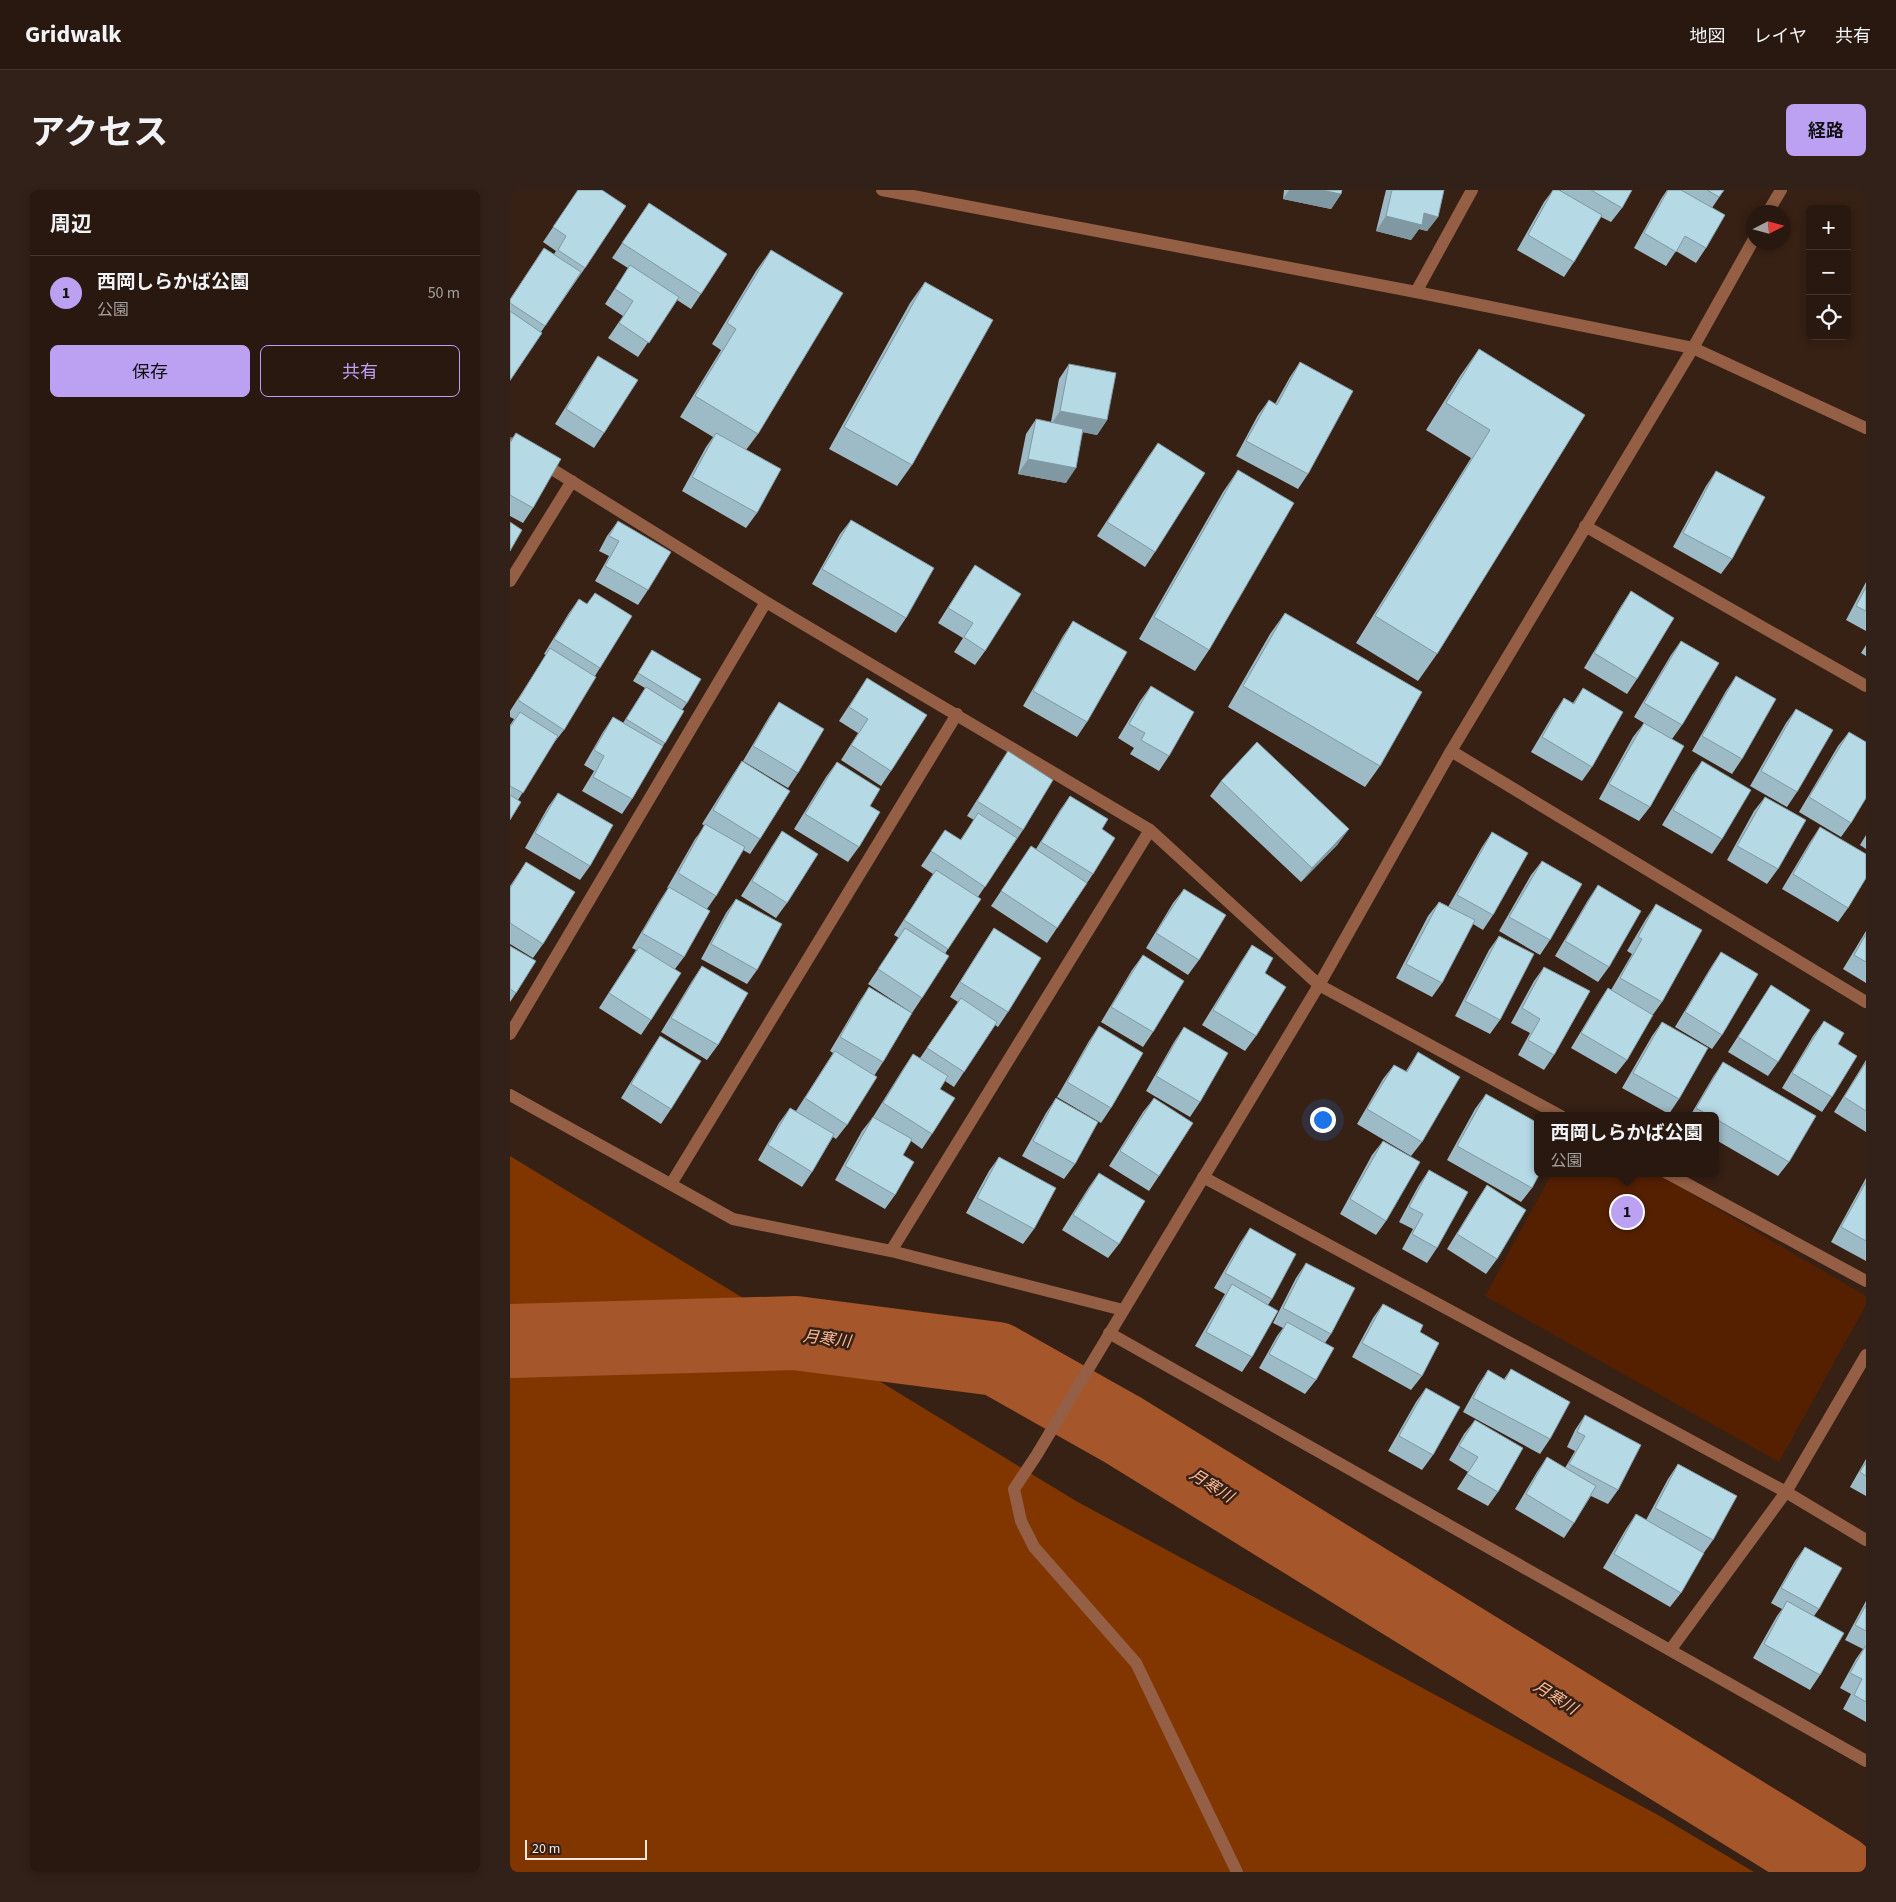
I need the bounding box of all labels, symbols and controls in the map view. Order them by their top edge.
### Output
text: Gridwalk [25,17,121,52]
text: 地図 [1690,24,1726,49]
text: レイヤ [1754,24,1807,49]
text: 共有 [1835,24,1871,49]
button: 経路 [1786,104,1866,156]
text: アクセス [30,108,168,158]
north arrow [1746,205,1791,250]
map controls [1806,205,1851,340]
button: + [1806,205,1851,250]
text: 周辺 [50,209,92,239]
button: − [1806,250,1851,295]
text: 西岡しらかば公園 [97,269,249,296]
text: 1 [62,282,70,304]
text: 50 m [428,282,460,304]
button: locate [1806,295,1851,340]
text: 公園 [97,299,129,321]
button: 保存 [50,345,250,397]
button: 共有 [260,345,460,397]
your location [1310,1107,1336,1133]
popup [1534,1112,1719,1177]
text: 西岡しらかば公園 [1550,1120,1703,1147]
text: 公園 [1550,1150,1583,1172]
pin: 1 [1611,1193,1643,1231]
water label: 月寒川 [802,1325,854,1353]
water label: 月寒川 [1185,1464,1239,1509]
water label: 月寒川 [1529,1676,1583,1721]
scale bar [525,1837,648,1860]
text: 20 m [532,1839,560,1859]

